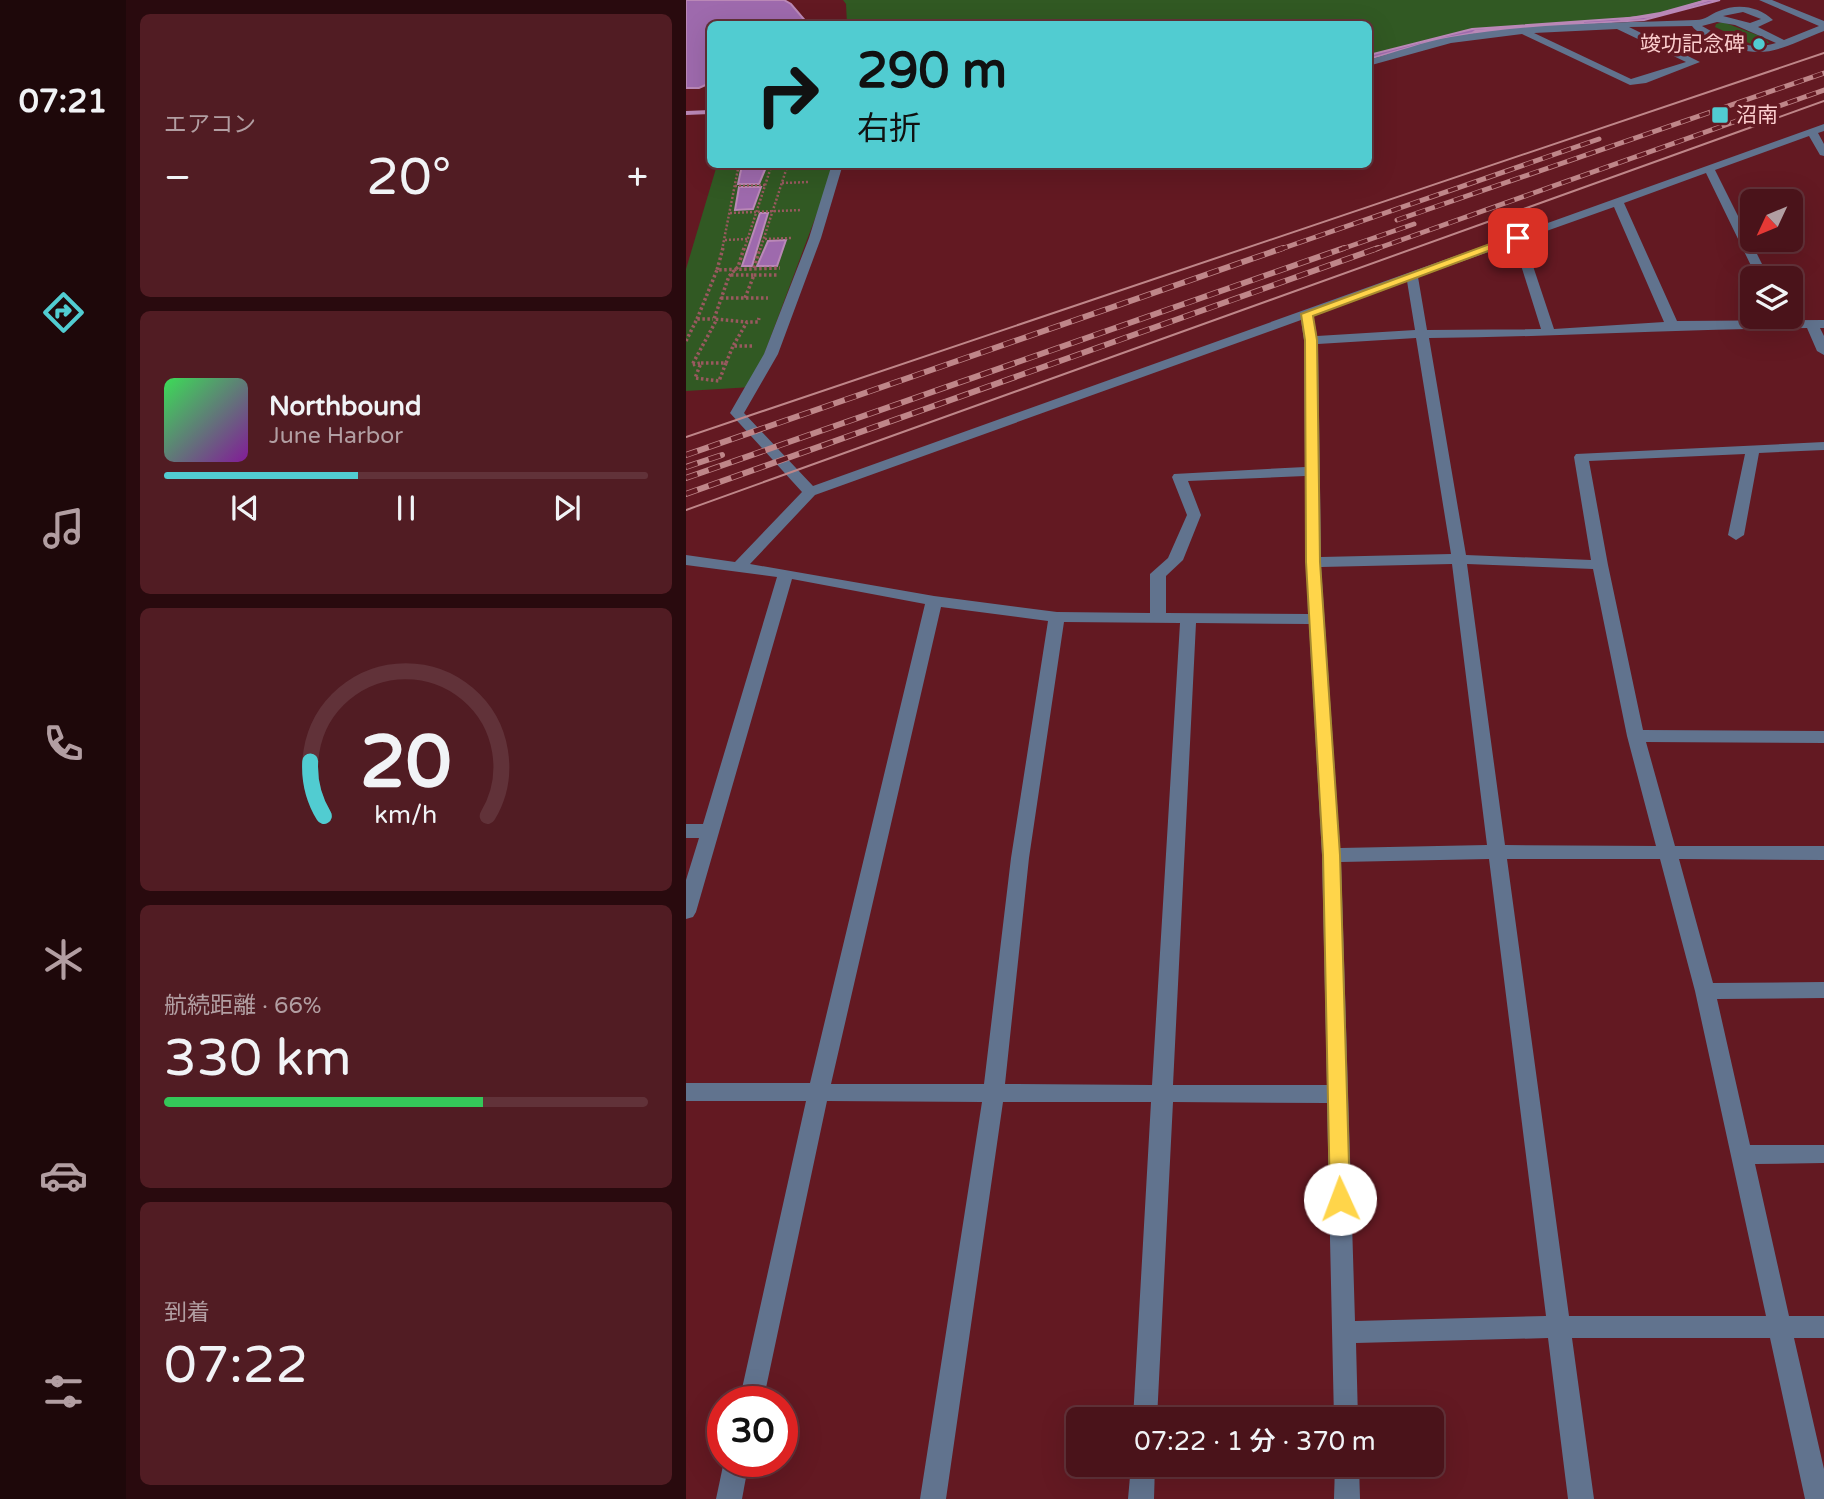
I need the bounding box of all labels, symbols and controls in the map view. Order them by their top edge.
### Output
place label: 竣功記念碑 [1640,32,1745,57]
marker: 竣功記念碑 [1751,36,1767,52]
text: 290 m [857,42,1007,101]
icon: right [742,49,833,140]
text: 07:21 [19,83,107,121]
place label: 沼南 [1736,103,1778,128]
marker: 沼南 [1710,105,1730,125]
text: 右折 [857,110,921,148]
text: エアコン [164,111,256,139]
text: 20° [366,146,451,209]
text: − [164,155,191,201]
text: + [627,155,648,201]
north arrow [1740,189,1802,252]
map controls [1740,189,1803,329]
pin [1488,208,1548,268]
icon: arrive [1499,219,1537,257]
button: layers [1740,266,1803,329]
icon: directions [39,288,88,337]
text: Northbound [269,391,421,422]
text: June Harbor [269,422,403,450]
icon: previous [226,489,264,527]
icon: pause [387,489,425,527]
icon: next [548,489,586,527]
icon: music [39,504,88,553]
icon: phone [39,719,88,768]
text: 20 [360,719,452,807]
text: km/h [375,799,437,829]
icon: climate [39,935,88,984]
text: 航続距離 · 66% [164,992,322,1020]
text: 330 km [164,1027,352,1090]
icon: car [39,1151,88,1200]
position arrow [1303,1162,1377,1236]
text: 到着 [164,1299,210,1327]
text: 07:22 [164,1334,308,1397]
icon: filters [39,1367,88,1416]
speed limit sign: 30 [707,1386,798,1477]
text: 07:22 · 1 分 · 370 m [1134,1426,1376,1457]

